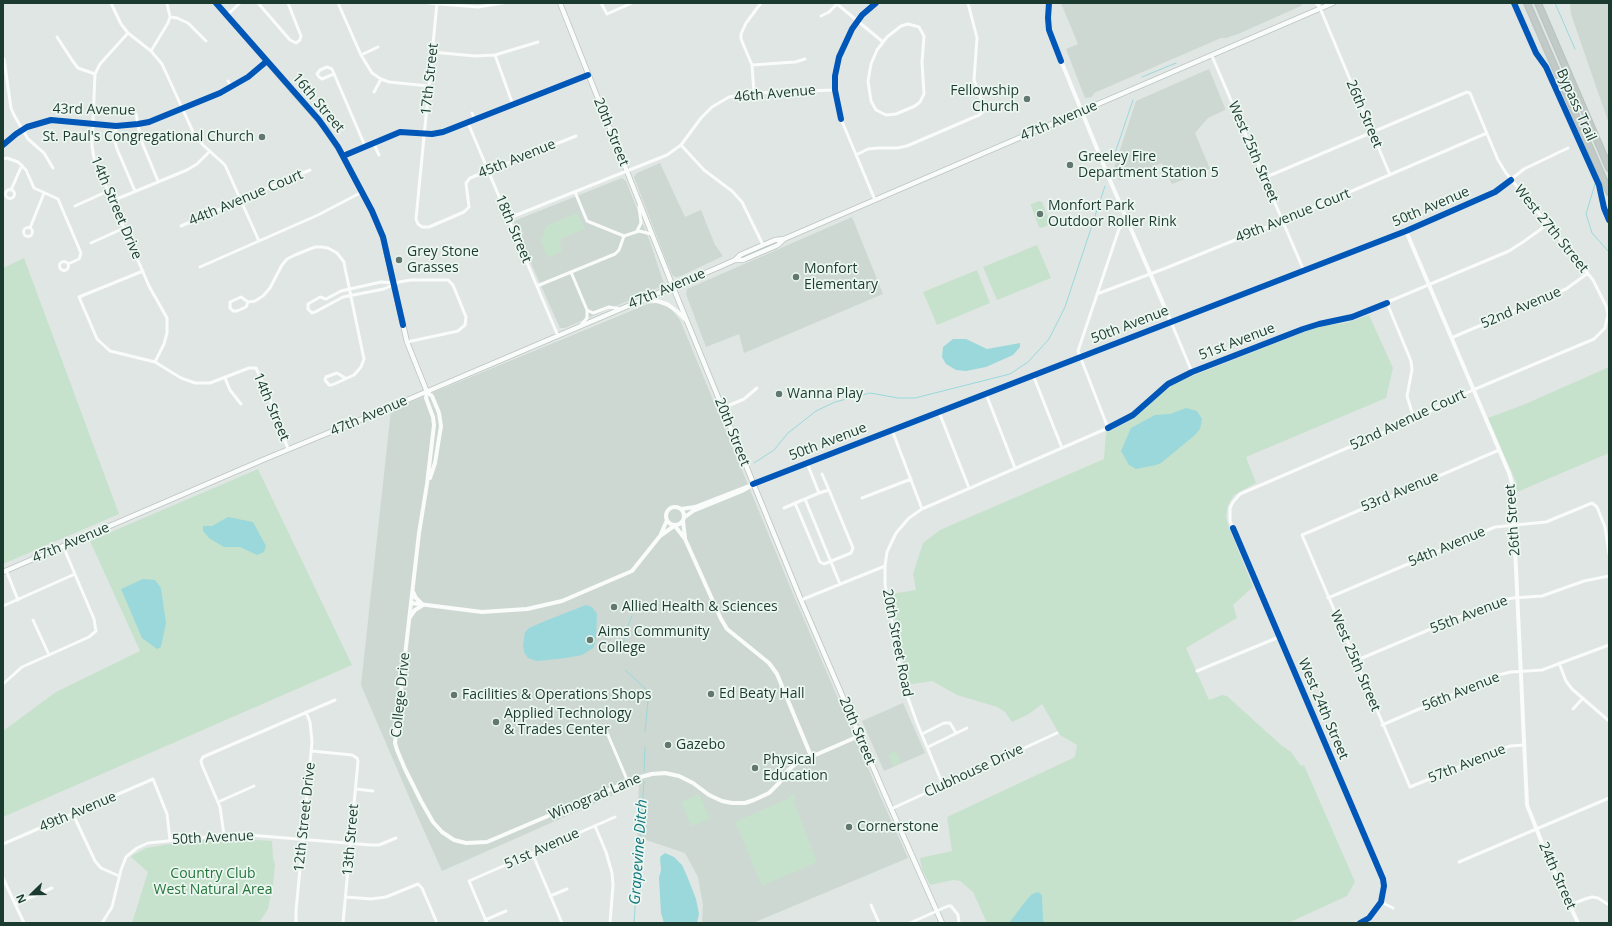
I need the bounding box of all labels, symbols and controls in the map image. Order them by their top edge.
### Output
street label: 17th Street [418,42,442,116]
street label: Bypass Trail [1553,66,1599,144]
street label: 16th Street [288,70,348,136]
street label: 26th Street [1342,77,1386,151]
street label: 46th Avenue [733,82,817,106]
place label: Fellowship Church [950,83,1019,116]
marker: Fellowship Church [1022,94,1032,104]
street label: 20th Street [590,95,632,169]
street label: 47th Avenue [1018,97,1100,145]
street label: West 25th Street [1224,99,1282,205]
street label: 43rd Avenue [53,101,135,119]
place label: St. Paul's Congregational Church [42,129,254,145]
marker: St. Paul's Congregational Church [257,132,267,142]
street label: 45th Avenue [476,136,558,182]
place label: Greeley Fire Department Station 5 [1078,149,1219,182]
street label: 14th Street Drive [87,154,145,262]
marker: Greeley Fire Department Station 5 [1065,160,1075,170]
street label: 44th Avenue Court [187,166,305,230]
street label: West 27th Street [1510,182,1592,276]
street label: 50th Avenue [1390,183,1472,231]
street label: 49th Avenue Court [1233,185,1353,247]
street label: 18th Street [491,192,535,266]
place label: Monfort Park Outdoor Roller Rink [1048,198,1177,230]
marker: Monfort Park Outdoor Roller Rink [1035,209,1045,219]
place label: Grey Stone Grasses [407,244,479,276]
marker: Grey Stone Grasses [394,255,404,265]
place label: Monfort Elementary [804,261,878,294]
street label: 47th Avenue [626,265,708,313]
marker: Monfort Elementary [791,272,801,282]
street label: 52nd Avenue [1478,284,1564,332]
street label: 50th Avenue [1089,302,1171,348]
street label: 51st Avenue [1197,320,1277,364]
street label: 14th Street [249,370,293,444]
place label: Wanna Play [787,386,863,402]
street label: 52nd Avenue Court [1347,386,1469,454]
marker: Wanna Play [774,389,784,399]
street label: 47th Avenue [328,392,410,440]
street label: 20th Street [711,395,753,469]
street label: 50th Avenue [787,419,869,465]
street label: 53rd Avenue [1359,468,1441,516]
street label: 26th Street [1502,483,1524,557]
street label: 47th Avenue [30,519,112,567]
street label: 54th Avenue [1406,523,1488,571]
street label: 20th Street Road [878,588,916,698]
street label: 55th Avenue [1428,592,1510,638]
place label: Allied Health & Sciences [622,599,778,615]
marker: Allied Health & Sciences [609,602,619,612]
street label: West 25th Street [1326,608,1384,714]
place label: Aims Community College [598,624,710,656]
marker: Aims Community College [585,635,595,645]
street label: College Drive [388,652,414,738]
street label: West 24th Street [1294,656,1352,762]
street label: 56th Avenue [1420,669,1502,715]
place label: Ed Beaty Hall [719,686,804,702]
place label: Facilities & Operations Shops [462,687,651,703]
marker: Ed Beaty Hall [706,689,716,699]
marker: Facilities & Operations Shops [449,690,459,700]
street label: 20th Street [835,694,879,768]
place label: Applied Technology & Trades Center [504,706,632,738]
marker: Applied Technology & Trades Center [491,717,501,727]
place label: Gazebo [676,737,725,753]
marker: Gazebo [663,740,673,750]
street label: Clubhouse Drive [922,741,1026,801]
street label: 57th Avenue [1426,741,1508,787]
place label: Physical Education [763,752,828,784]
street label: 12th Street Drive [291,761,319,873]
marker: Physical Education [750,763,760,773]
street label: Winograd Lane [546,770,644,824]
street label: 49th Avenue [37,788,119,836]
water label: Grapevine Ditch [626,799,652,905]
street label: 13th Street [339,803,363,877]
place label: Cornerstone [857,819,939,835]
marker: Cornerstone [844,822,854,832]
street label: 51st Avenue [502,825,582,873]
street label: 50th Avenue [172,827,254,849]
street label: 24th Street [1535,840,1579,912]
park label: Country Club West Natural Area [154,866,272,898]
north arrow [12,874,52,914]
text: N [12,892,29,906]

